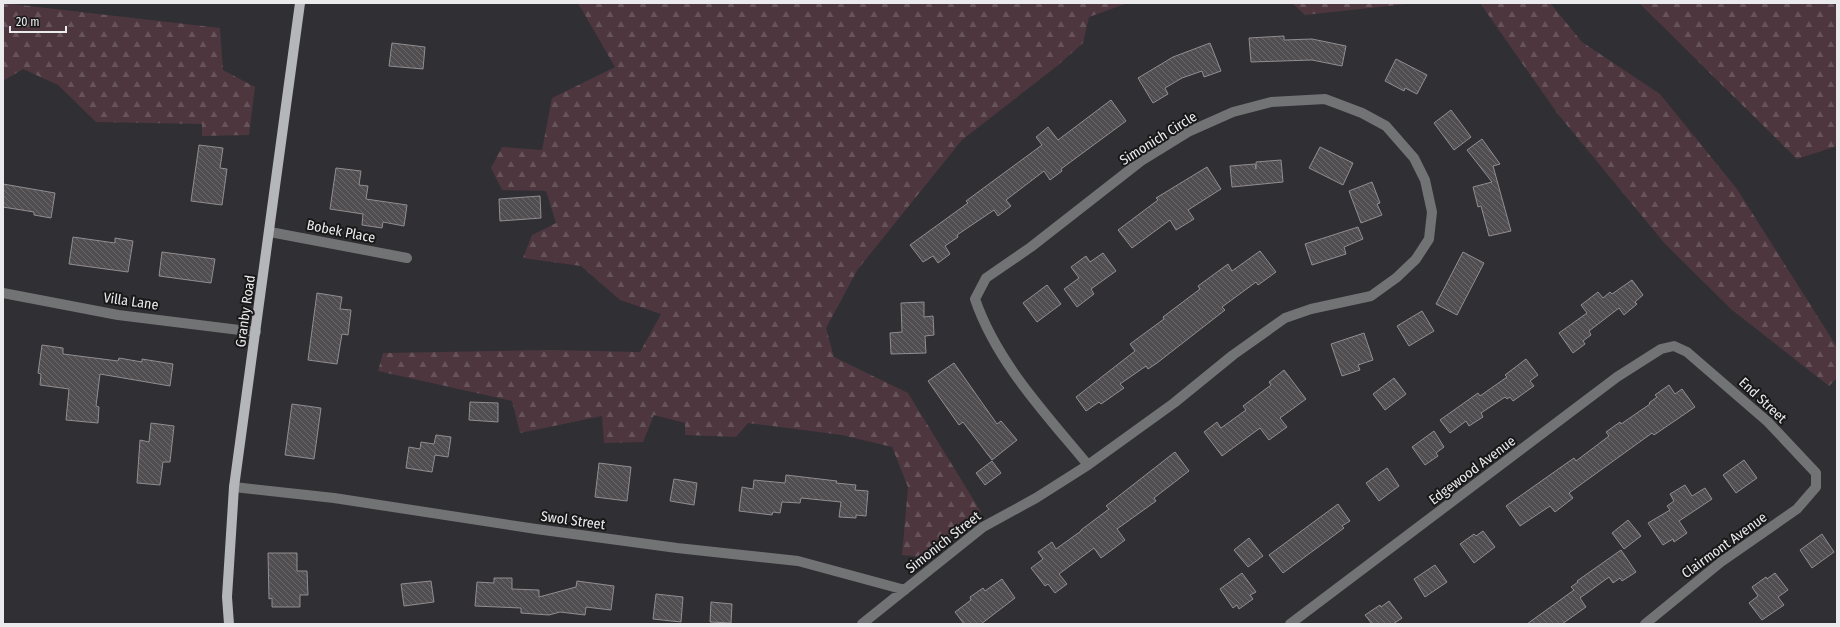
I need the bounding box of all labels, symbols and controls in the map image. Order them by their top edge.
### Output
scale bar [10,8,66,34]
text: 20 m [16,15,40,29]
street label: Simonich Circle [1117,108,1200,169]
street label: Bobek Place [305,217,377,246]
street label: Granby Road [232,274,259,348]
street label: Villa Lane [102,289,160,314]
street label: End Street [1735,374,1790,427]
street label: Edgewood Avenue [1426,432,1519,508]
street label: Swol Street [540,508,607,533]
street label: Simonich Street [902,508,985,577]
street label: Clairmont Avenue [1678,509,1770,582]

